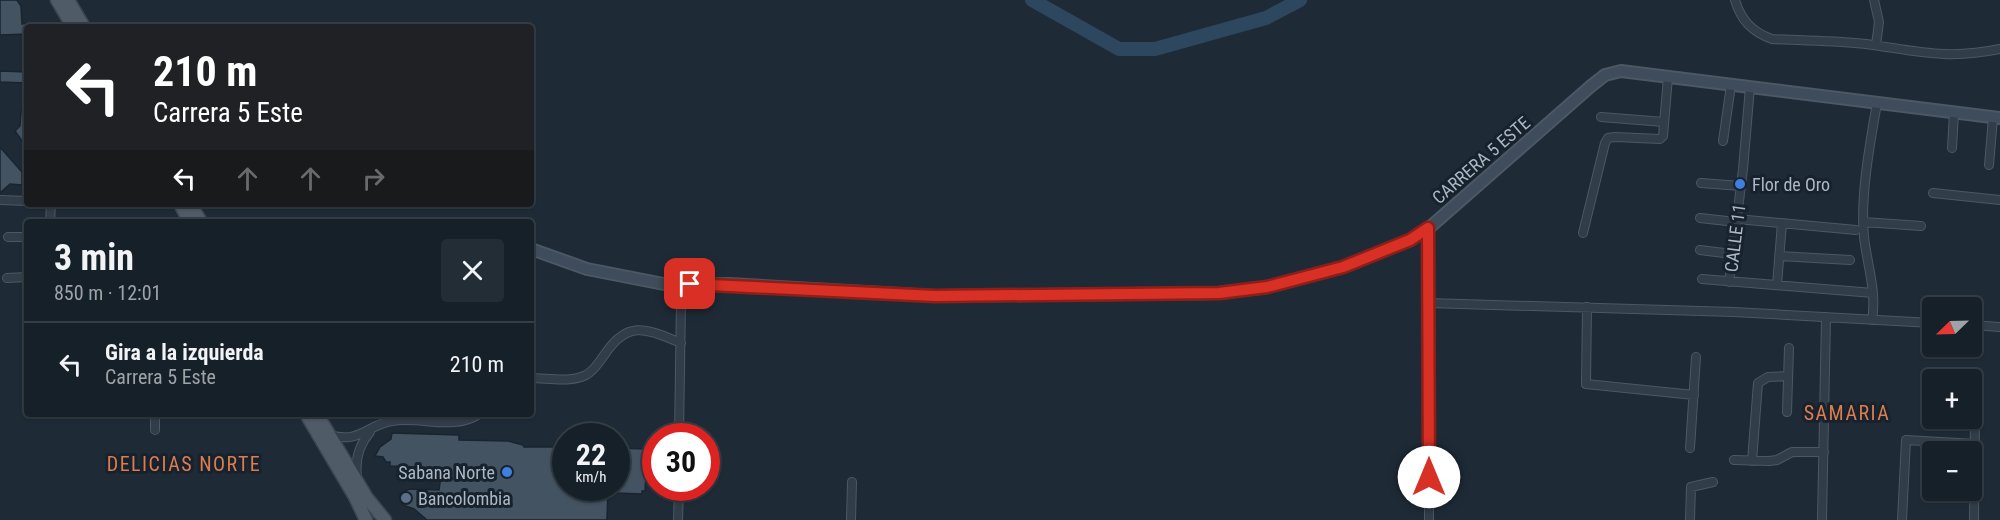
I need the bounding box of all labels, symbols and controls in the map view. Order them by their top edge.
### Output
text: 210 m [153,47,258,96]
icon: left [54,48,132,126]
text: Carrera 5 Este [153,97,303,129]
street label: CARRERA 5 ESTE [1428,112,1534,208]
icon: left [168,162,201,195]
icon: ahead [231,162,264,195]
icon: ahead [294,162,327,195]
icon: right [357,162,390,195]
place label: Flor de Oro [1752,174,1830,195]
marker: Flor de Oro [1733,177,1747,191]
street label: CALLE 11 [1720,203,1750,273]
text: 3 min [54,237,134,279]
button: close [441,239,504,302]
pin [664,258,715,309]
icon: arrive [673,267,706,300]
text: 850 m · 12:01 [54,281,161,305]
north arrow [1922,297,1982,357]
map controls [1922,297,1982,501]
text: Gira a la izquierda [105,340,264,365]
icon: left [54,348,87,381]
text: 210 m [450,352,504,377]
text: Carrera 5 Este [105,365,216,389]
button: + [1922,369,1982,429]
district label: SAMARIA [1804,401,1890,425]
speed limit sign: 30 [642,423,720,501]
text: 22 [576,437,606,472]
button: − [1922,441,1982,501]
position arrow [1397,445,1461,509]
district label: DELICIAS NORTE [107,452,261,476]
place label: Sabana Norte [398,462,495,483]
marker: Sabana Norte [500,465,514,479]
text: km/h [576,468,606,486]
place label: Bancolombia [418,488,511,509]
marker: Bancolombia [399,491,413,505]

